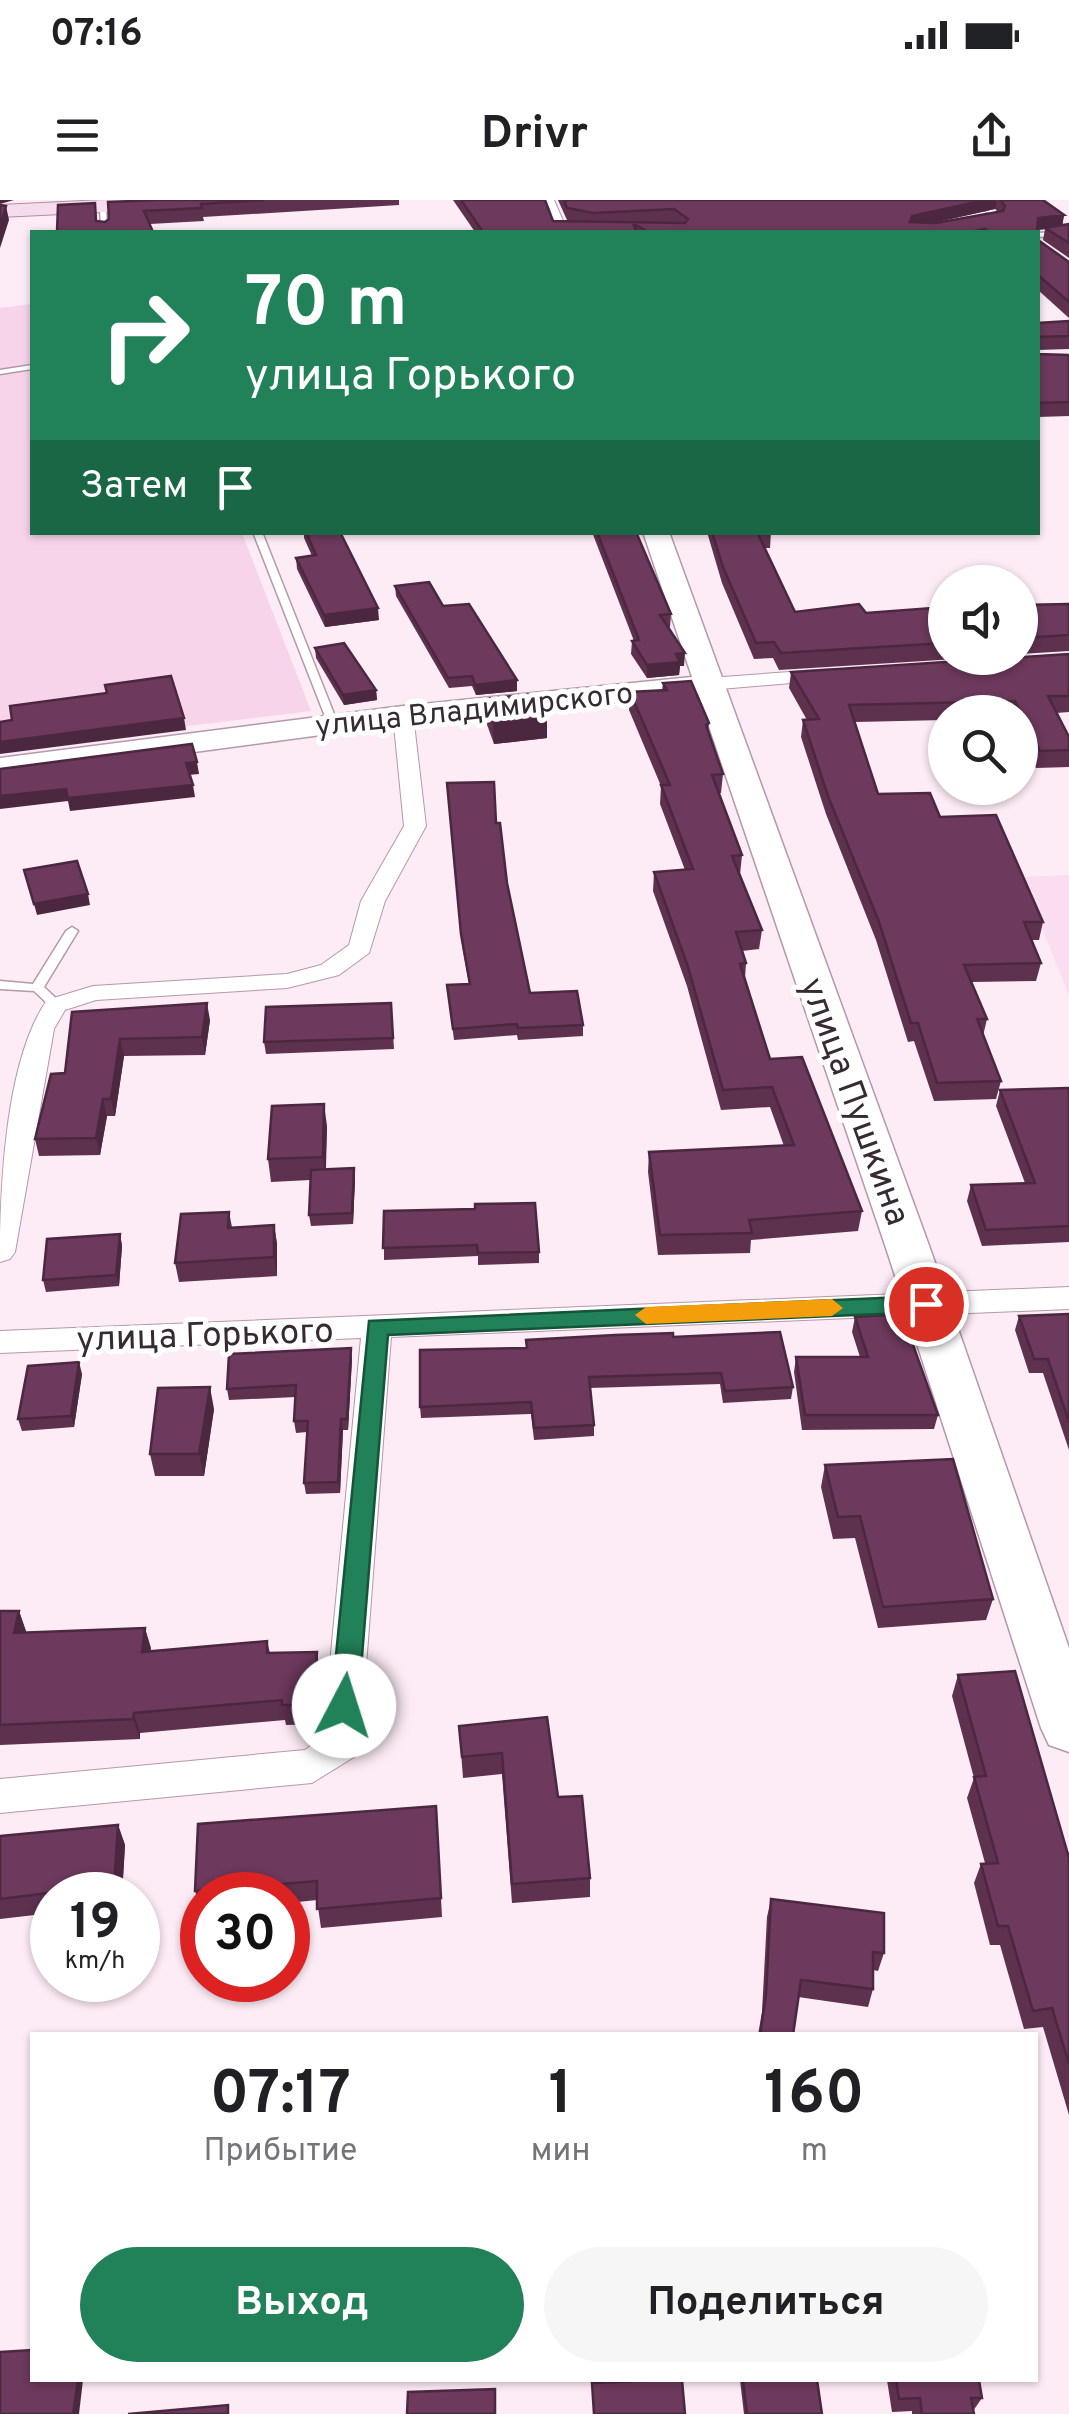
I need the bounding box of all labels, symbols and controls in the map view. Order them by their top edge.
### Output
text: 07:16 [50,11,143,60]
text: Drivr [481,107,588,164]
icon: menu [50,108,105,163]
icon: share [964,108,1019,163]
text: 70 m [245,262,408,351]
icon: right [80,270,210,400]
text: улица Горького [245,349,576,406]
icon: arrive [208,460,263,515]
text: Затем [80,463,188,512]
map controls [928,565,1038,805]
button: sound [928,565,1038,675]
street label: улица Владимирского [314,676,635,747]
button: search [928,695,1038,805]
street label: улица Пушкина [788,972,918,1232]
pin [884,1262,969,1347]
icon: arrive [899,1277,954,1332]
street label: улица Горького [76,1311,335,1363]
position arrow [292,1654,396,1758]
speed limit sign: 30 [180,1872,310,2002]
text: 19 [70,1893,120,1956]
text: km/h [65,1946,125,1978]
text: 07:17 [210,2059,351,2135]
text: 1 [549,2059,573,2135]
text: 160 [764,2059,864,2135]
text: Прибытие [204,2132,357,2172]
text: мин [531,2132,590,2172]
text: m [801,2132,828,2172]
button: Выход [80,2247,524,2362]
button: Поделиться [544,2247,988,2362]

